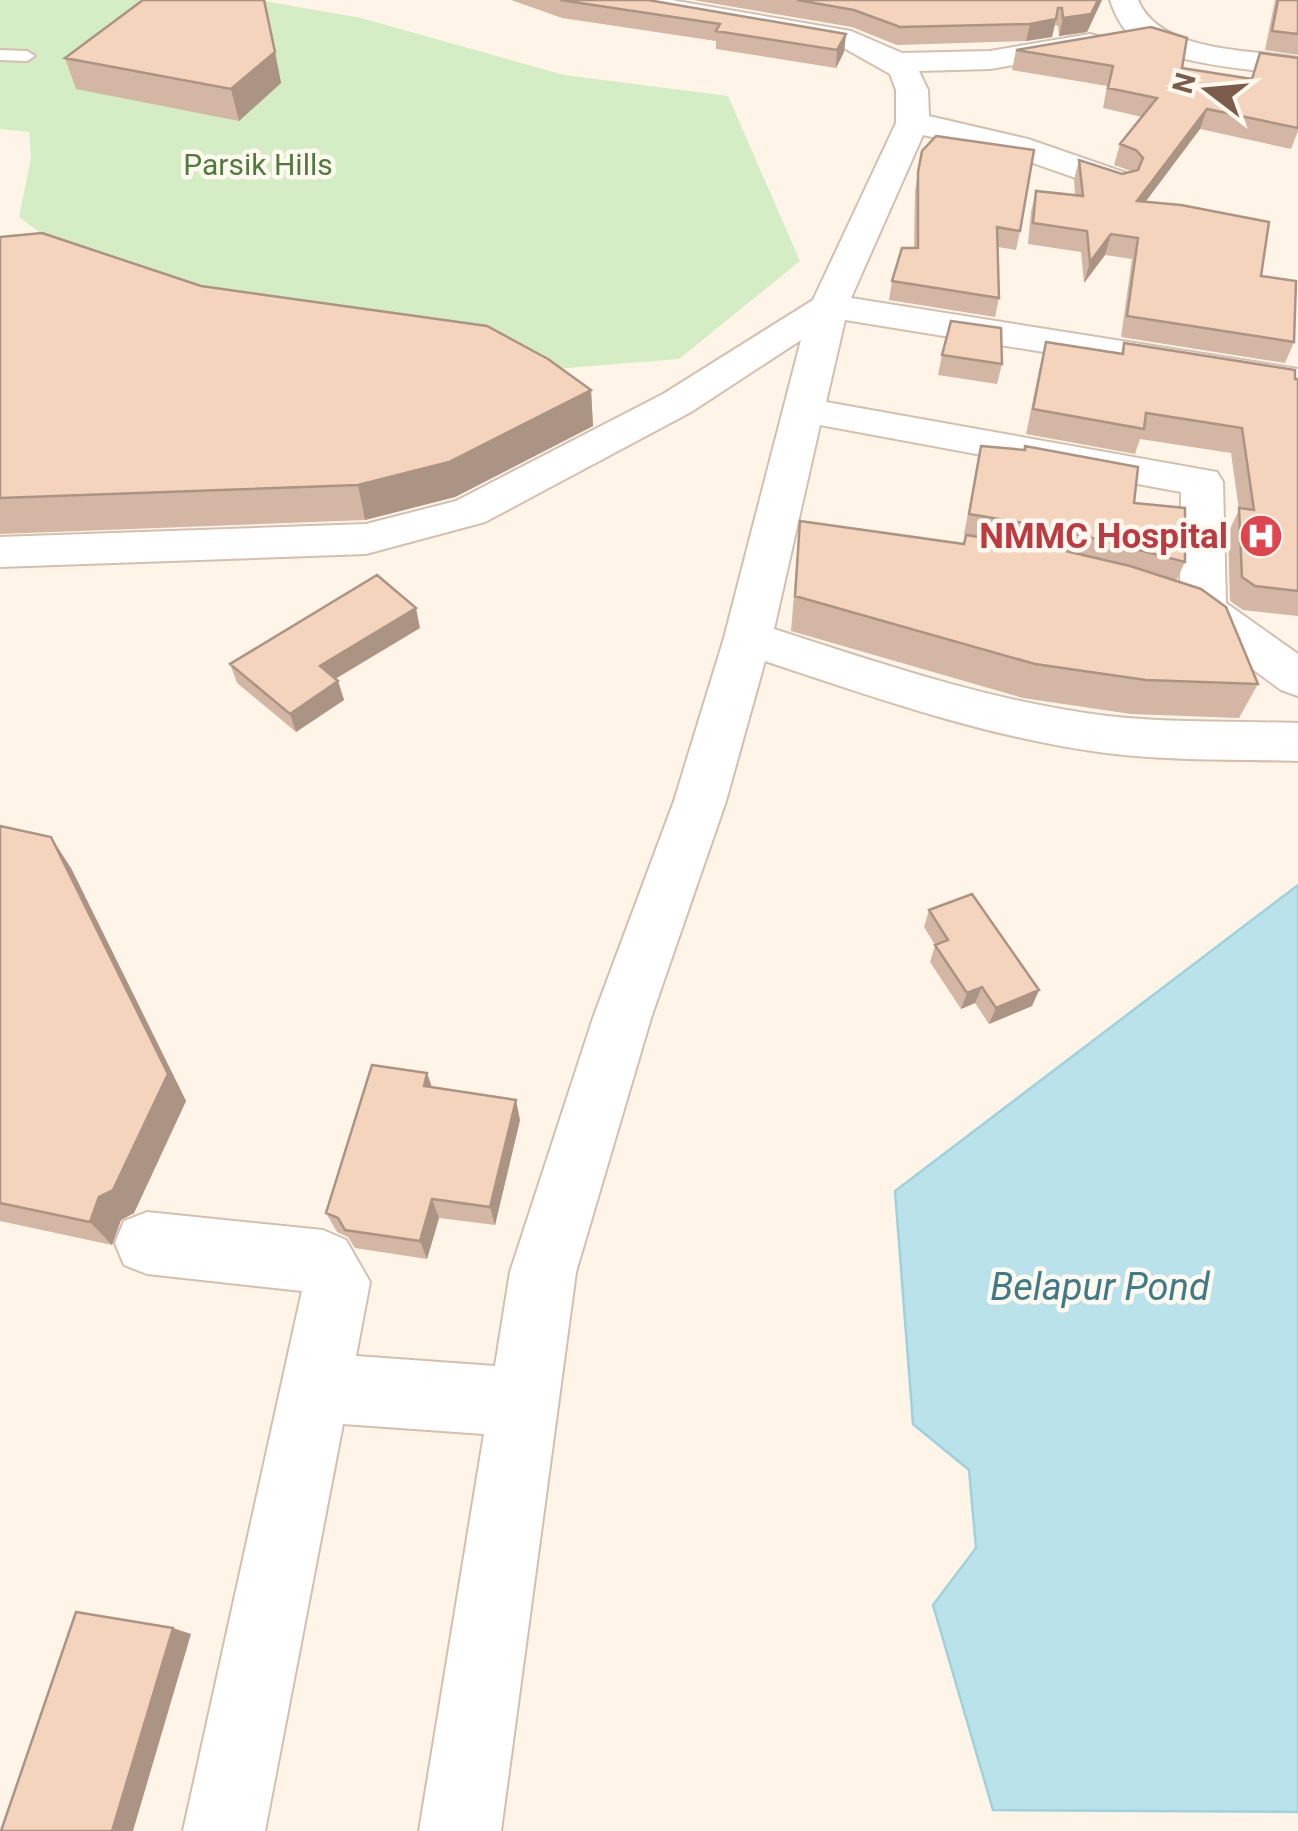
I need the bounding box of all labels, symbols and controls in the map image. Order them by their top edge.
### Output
north arrow [1158,40,1258,140]
text: N [1166,69,1203,97]
park label: Parsik Hills [183,147,333,182]
hospital icon: NMMC Hospital [1238,513,1284,559]
place label: NMMC Hospital [979,516,1228,557]
water label: Belapur Pond [990,1265,1211,1309]

